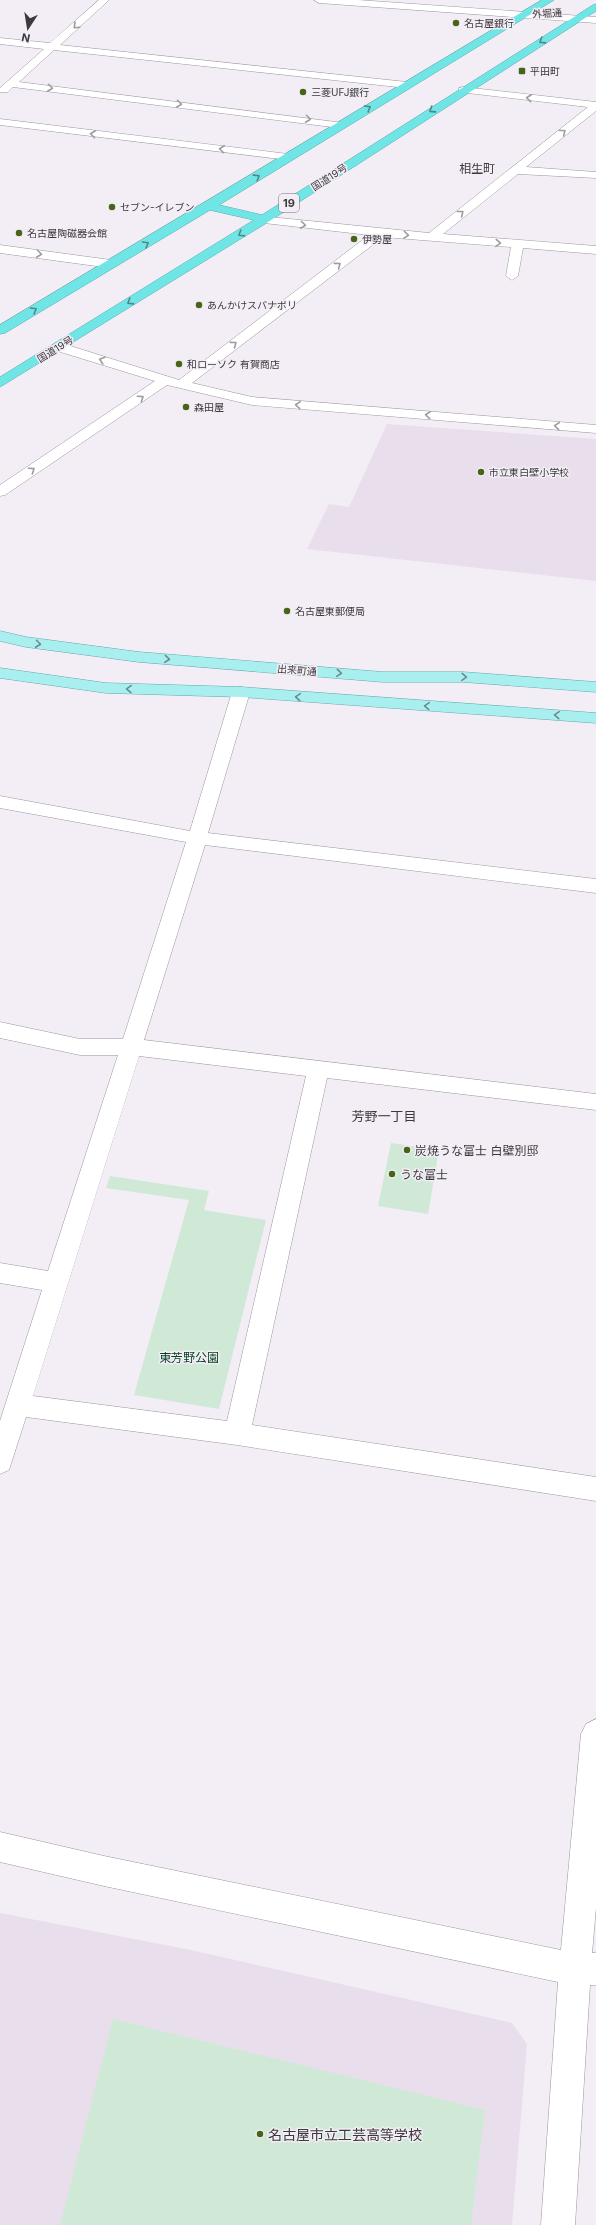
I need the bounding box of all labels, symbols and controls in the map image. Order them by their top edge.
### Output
street label: 外堀通 [532,6,562,20]
north arrow [8,8,48,48]
place label: 名古屋銀行 [464,17,514,29]
marker: 名古屋銀行 [451,18,461,28]
one-way arrow [73,22,80,29]
text: N [20,30,31,46]
one-way arrow [539,36,546,43]
place label: 平田町 [530,65,560,77]
marker: 平田町 [517,66,527,76]
one-way arrow [47,84,53,93]
place label: 三菱UFJ銀行 [311,86,369,98]
marker: 三菱UFJ銀行 [298,87,308,97]
one-way arrow [526,94,532,103]
one-way arrow [176,99,182,108]
one-way arrow [429,105,436,113]
one-way arrow [364,106,371,113]
one-way arrow [305,114,311,123]
one-way arrow [90,129,96,138]
one-way arrow [558,130,565,137]
one-way arrow [219,145,225,154]
street label: 国道19号 [309,161,349,193]
district label: 相生町 [459,161,495,176]
one-way arrow [253,174,260,181]
road number: 19 [279,194,299,212]
place label: セブン-イレブン [120,201,195,213]
marker: セブン-イレブン [107,202,117,212]
one-way arrow [457,211,464,218]
one-way arrow [300,220,306,229]
place label: 名古屋陶磁器会館 [27,227,107,239]
marker: 名古屋陶磁器会館 [14,228,24,238]
one-way arrow [238,229,245,237]
one-way arrow [403,231,409,240]
place label: 伊勢屋 [362,233,392,245]
marker: 伊勢屋 [349,234,359,244]
one-way arrow [495,238,501,247]
one-way arrow [141,241,149,248]
one-way arrow [36,249,42,258]
one-way arrow [333,263,340,270]
one-way arrow [127,298,134,305]
place label: あんかけスパナポリ [207,299,297,311]
marker: あんかけスパナポリ [194,300,204,310]
one-way arrow [30,307,37,314]
street label: 国道19号 [35,333,75,365]
one-way arrow [230,342,237,349]
one-way arrow [99,356,106,365]
place label: 和ローソク 有賀商店 [187,358,280,370]
marker: 和ローソク 有賀商店 [174,359,184,369]
one-way arrow [136,396,143,403]
one-way arrow [295,400,301,409]
place label: 森田屋 [194,401,224,413]
marker: 森田屋 [181,402,191,412]
one-way arrow [425,411,431,420]
one-way arrow [554,421,560,430]
place label: 市立東白壁小学校 [489,466,569,478]
marker: 市立東白壁小学校 [476,467,486,477]
one-way arrow [28,468,35,475]
place label: 名古屋東郵便局 [295,605,365,617]
marker: 名古屋東郵便局 [282,606,292,616]
one-way arrow [35,639,41,648]
one-way arrow [164,655,170,664]
street label: 出来町通 [277,662,317,678]
one-way arrow [336,669,342,678]
one-way arrow [461,673,467,682]
one-way arrow [126,684,132,693]
one-way arrow [295,692,301,701]
one-way arrow [424,701,430,710]
one-way arrow [554,711,560,720]
district label: 芳野一丁目 [351,1108,417,1124]
place label: 炭焼うな富士 白壁別邸 [415,1143,538,1158]
marker: 炭焼うな富士 白壁別邸 [402,1145,412,1155]
place label: うな富士 [400,1167,448,1182]
marker: うな富士 [387,1169,397,1179]
park label: 東芳野公園 [159,1350,219,1365]
place label: 名古屋市立工芸高等学校 [268,2126,422,2143]
marker: 名古屋市立工芸高等学校 [255,2129,265,2139]

